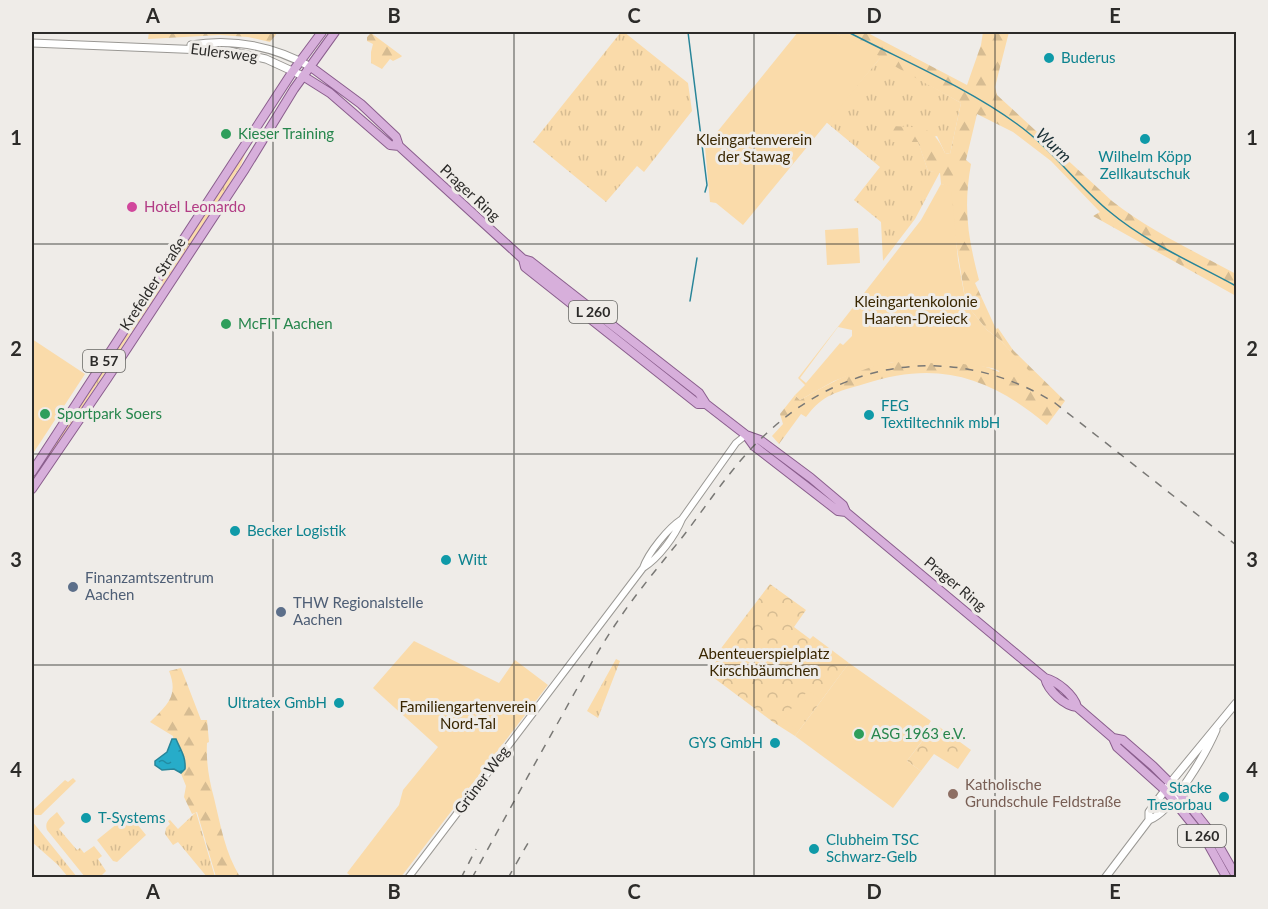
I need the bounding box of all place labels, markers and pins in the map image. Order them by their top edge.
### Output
place label: Buderus [1061,48,1116,66]
marker: Buderus [1042,51,1056,65]
place label: Kieser Training [238,124,334,142]
marker: Kieser Training [219,127,233,141]
marker: Wilhelm Köpp Zellkautschuk [1138,132,1152,146]
place label: Wilhelm Köpp Zellkautschuk [1098,147,1192,182]
place label: Hotel Leonardo [144,197,246,215]
marker: Hotel Leonardo [125,200,139,214]
place label: McFIT Aachen [238,314,333,332]
marker: McFIT Aachen [219,317,233,331]
place label: FEG Textiltechnik mbH [881,396,1000,431]
place label: Sportpark Soers [57,404,162,422]
marker: Sportpark Soers [38,407,52,421]
marker: FEG Textiltechnik mbH [862,408,876,422]
place label: Becker Logistik [247,521,347,539]
marker: Becker Logistik [228,524,242,538]
place label: Witt [458,550,488,568]
marker: Witt [439,553,453,567]
place label: Finanzamtszentrum Aachen [85,568,214,603]
marker: Finanzamtszentrum Aachen [66,580,80,594]
place label: THW Regionalstelle Aachen [293,593,423,628]
marker: THW Regionalstelle Aachen [274,605,288,619]
place label: Ultratex GmbH [227,693,327,711]
marker: Ultratex GmbH [332,696,346,710]
place label: ASG 1963 e.V. [871,724,966,742]
marker: ASG 1963 e.V. [852,727,866,741]
place label: GYS GmbH [688,733,763,751]
marker: GYS GmbH [768,736,782,750]
place label: Katholische Grundschule Feldstraße [965,775,1121,810]
place label: Stacke Tresorbau [1147,778,1212,813]
marker: Katholische Grundschule Feldstraße [946,787,960,801]
marker: Stacke Tresorbau [1217,790,1231,804]
place label: T-Systems [98,808,165,826]
marker: T-Systems [79,811,93,825]
place label: Clubheim TSC Schwarz-Gelb [826,830,919,865]
marker: Clubheim TSC Schwarz-Gelb [807,842,821,856]

